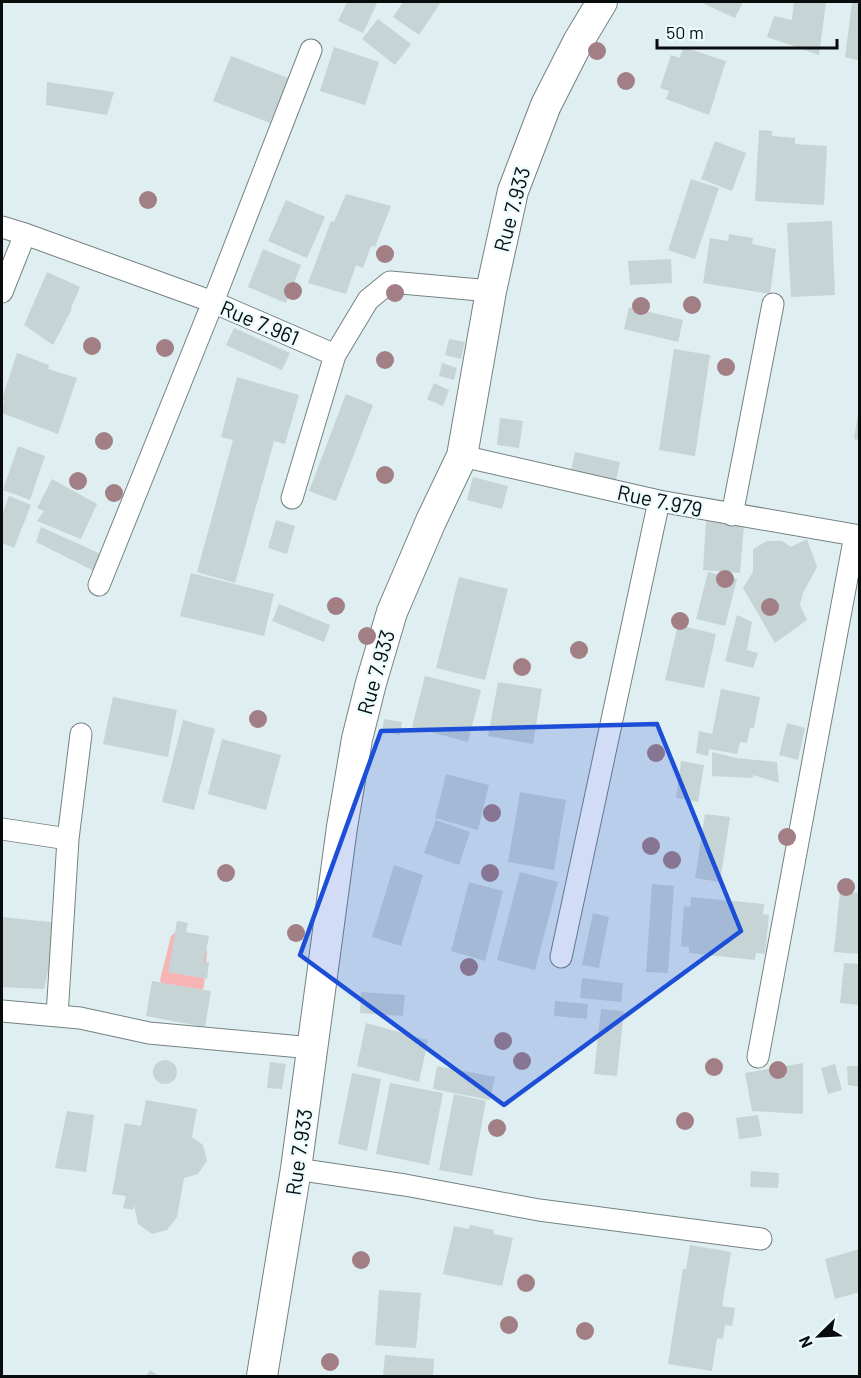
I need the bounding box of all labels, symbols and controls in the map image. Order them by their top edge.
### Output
scale bar [657,12,837,50]
text: 50 m [666,21,704,43]
street label: Rue 7.933 [488,164,534,254]
street label: Rue 7.961 [217,294,303,350]
street label: Rue 7.979 [615,479,705,521]
street label: Rue 7.933 [351,627,399,717]
street label: Rue 7.933 [280,1107,316,1197]
north arrow [789,1306,849,1366]
text: N [794,1334,816,1351]

